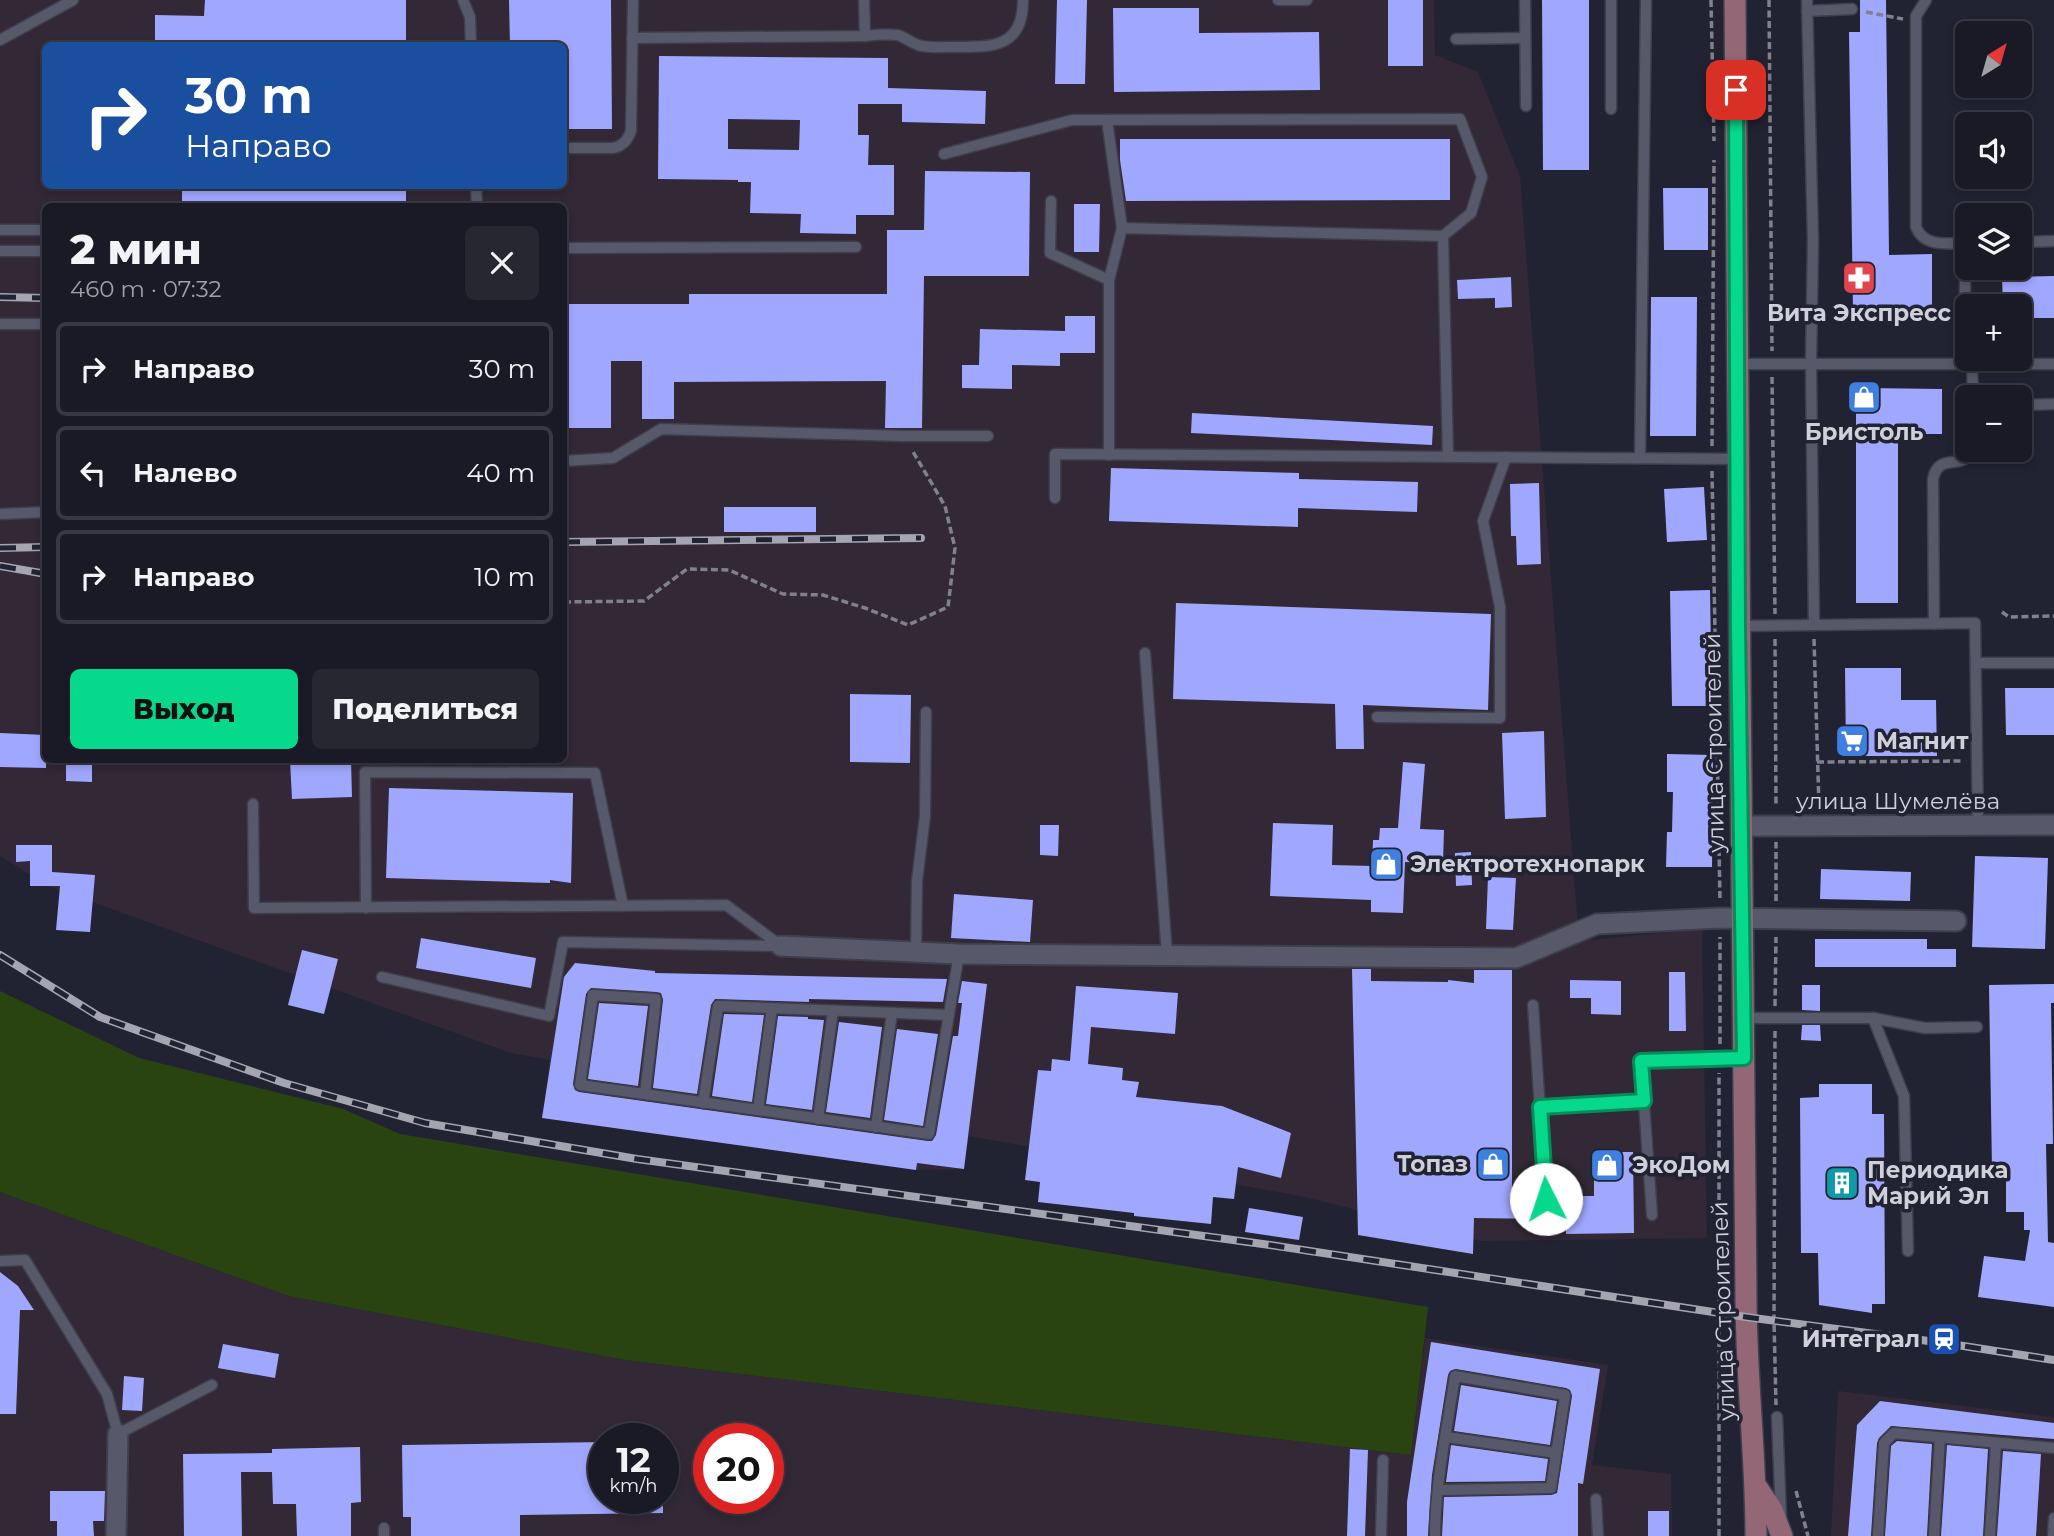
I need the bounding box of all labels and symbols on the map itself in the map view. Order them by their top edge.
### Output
north arrow [1955,21,2032,98]
pin [1706,60,1766,120]
pharmacy icon: Вита Экспресс [1840,259,1878,297]
place label: Вита Экспресс [1767,299,1951,327]
shop icon: Бристоль [1845,378,1883,416]
place label: Бристоль [1805,418,1923,446]
street label: улица Строителей [1698,633,1730,854]
supermarket icon: Магнит [1833,722,1871,760]
place label: Магнит [1876,727,1969,755]
street label: улица Шумелёва [1795,787,2000,815]
shop icon: Электротехнопарк [1367,845,1405,883]
place label: Электротехнопарк [1410,850,1645,878]
shop icon: Топаз [1474,1145,1512,1183]
shop icon: ЭкоДом [1588,1146,1626,1184]
place label: Топаз [1397,1150,1468,1178]
place label: ЭкоДом [1632,1151,1731,1179]
place label: Периодика Марий Эл [1867,1156,2009,1210]
position arrow [1509,1162,1583,1236]
building icon: Периодика Марий Эл [1823,1164,1861,1202]
street label: улица Строителей [1705,1201,1741,1422]
station icon: Интеграл [1925,1320,1963,1358]
place label: Интеграл [1802,1325,1920,1353]
speed limit sign: 20 [693,1423,784,1514]

